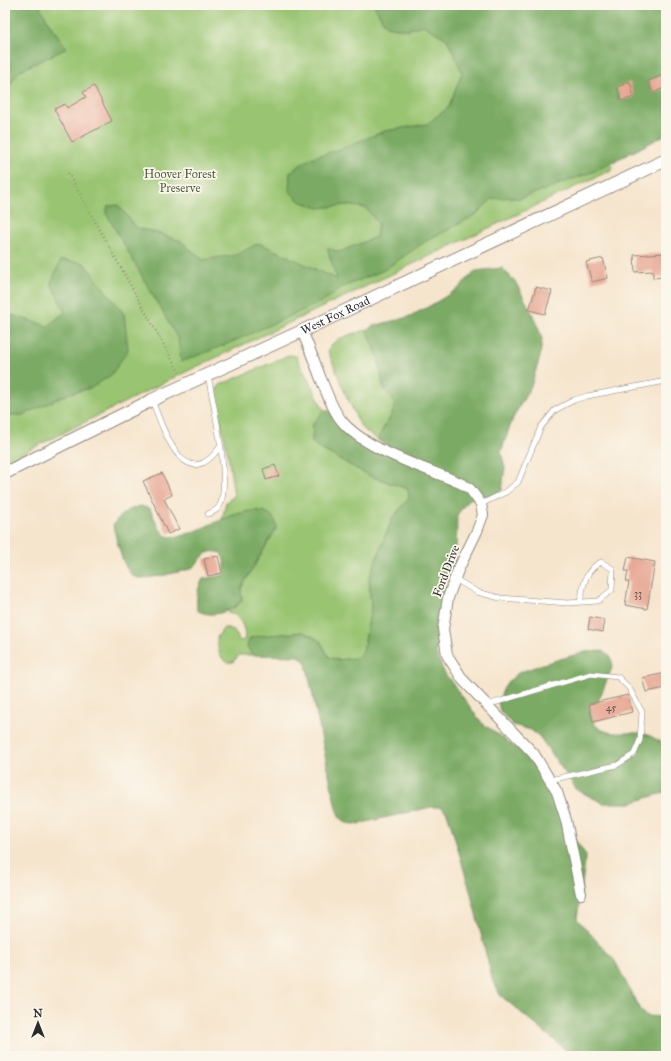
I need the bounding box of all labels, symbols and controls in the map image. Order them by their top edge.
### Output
park label: Hoover Forest Preserve [144,167,217,195]
street label: West Fox Road [299,293,372,338]
street label: Ford Drive [430,543,462,599]
house number: 33 [634,588,642,600]
house number: 45 [606,702,616,714]
north arrow [18,1003,58,1043]
text: N [33,1007,43,1020]

